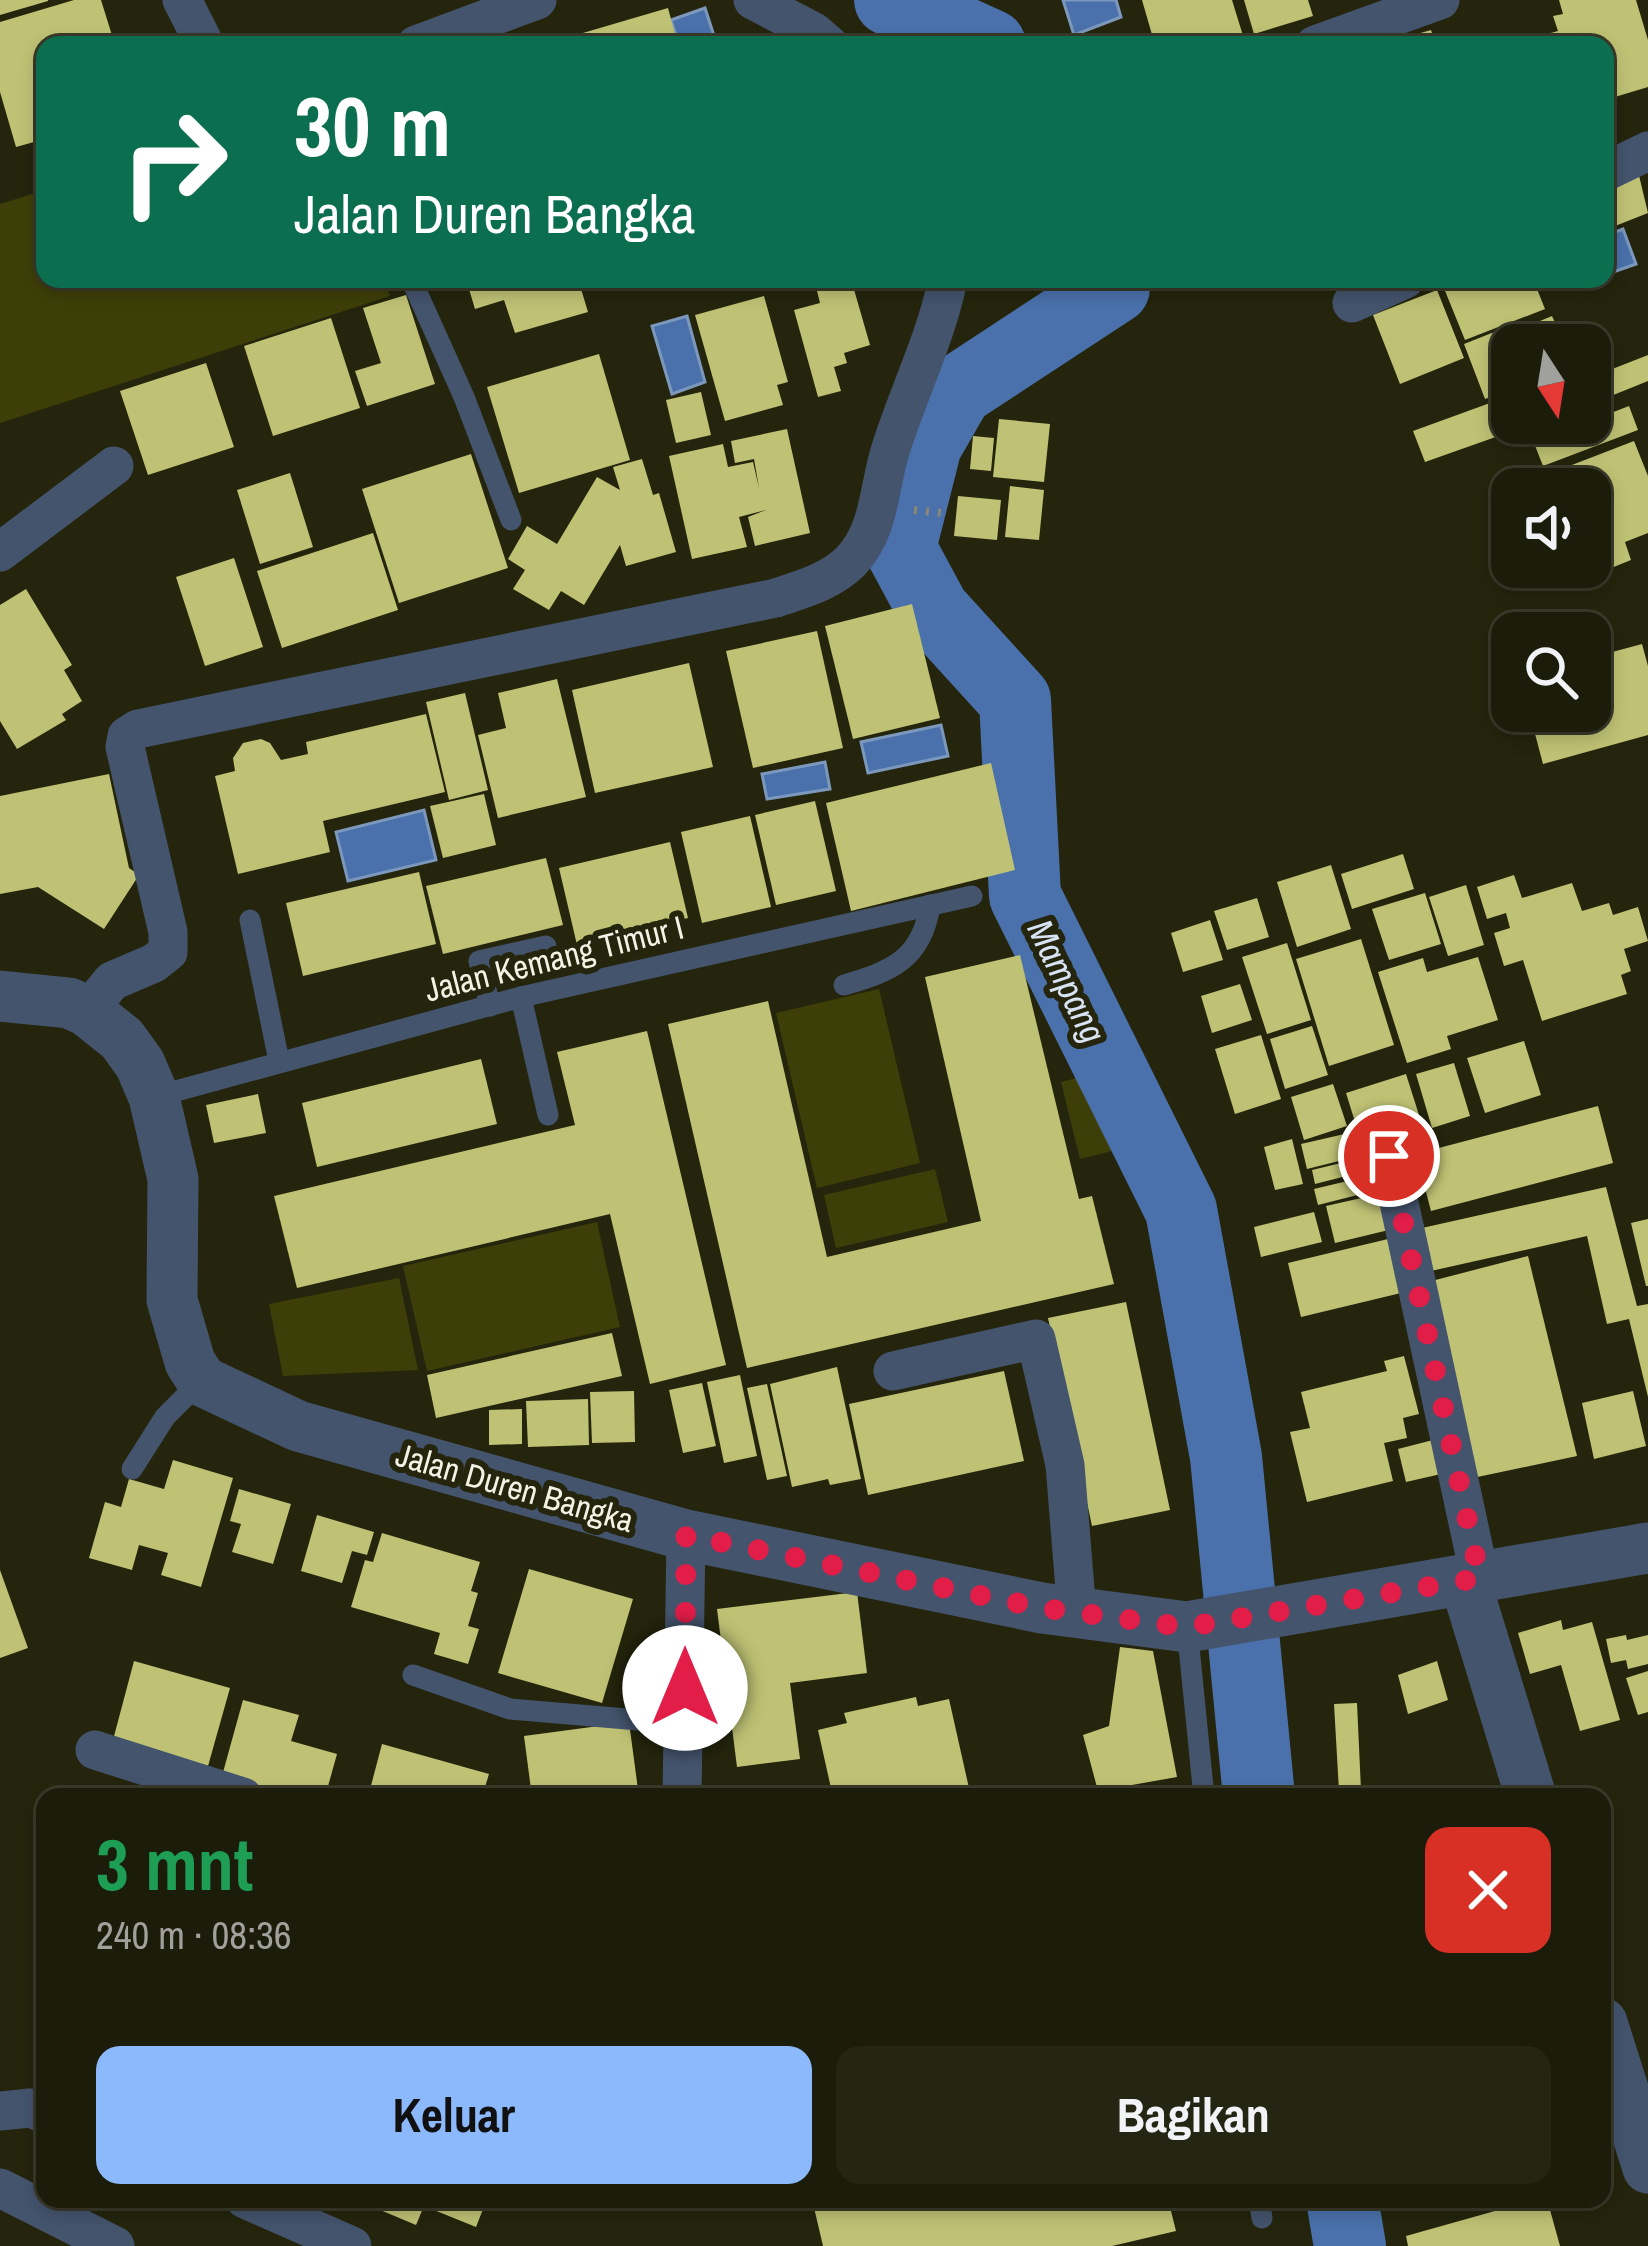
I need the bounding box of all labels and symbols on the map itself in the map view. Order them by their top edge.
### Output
north arrow [1491,324,1611,444]
street label: Jalan Kemang Timur I [420,905,688,1011]
water label: Mampang [1017,911,1117,1051]
pin [1338,1105,1440,1207]
street label: Jalan Duren Bangka [391,1432,639,1542]
position arrow [622,1625,748,1751]

